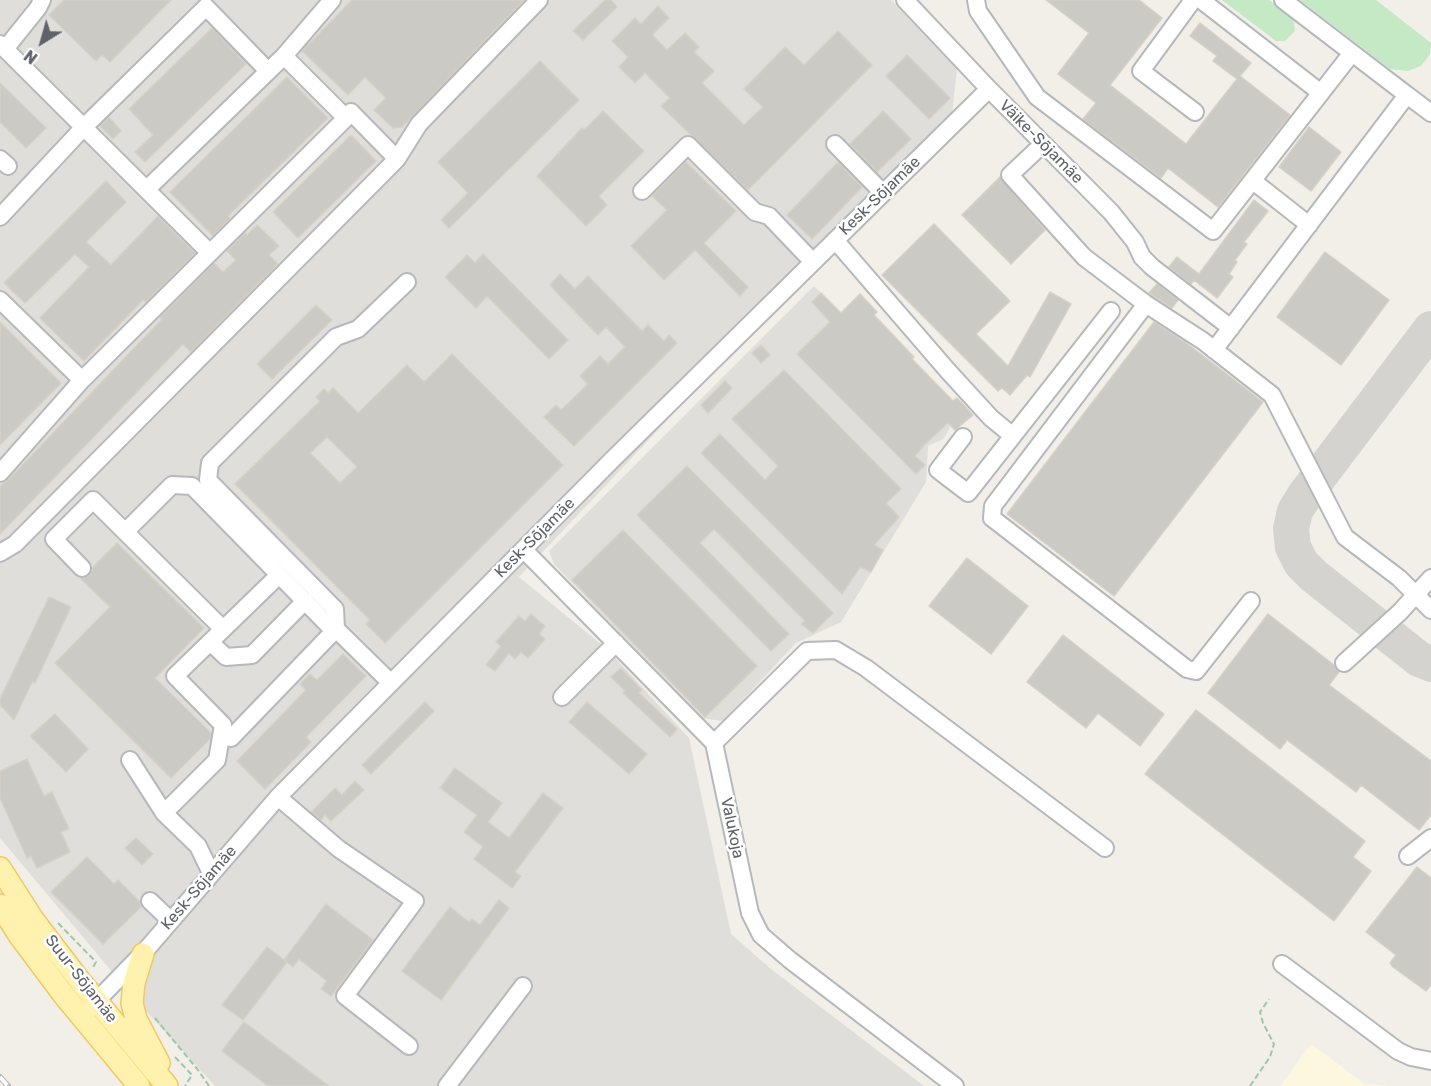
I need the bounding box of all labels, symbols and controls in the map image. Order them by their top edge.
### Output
north arrow [12,12,72,72]
text: N [21,46,41,68]
street label: Väike-Sõjamäe [995,96,1087,188]
street label: Kesk-Sõjamäe [835,153,925,239]
street label: Kesk-Sõjamäe [491,494,579,582]
street label: Valukoja [716,796,748,860]
street label: Kesk-Sõjamäe [157,842,241,934]
street label: Suur-Sõjamäe [41,931,121,1027]

